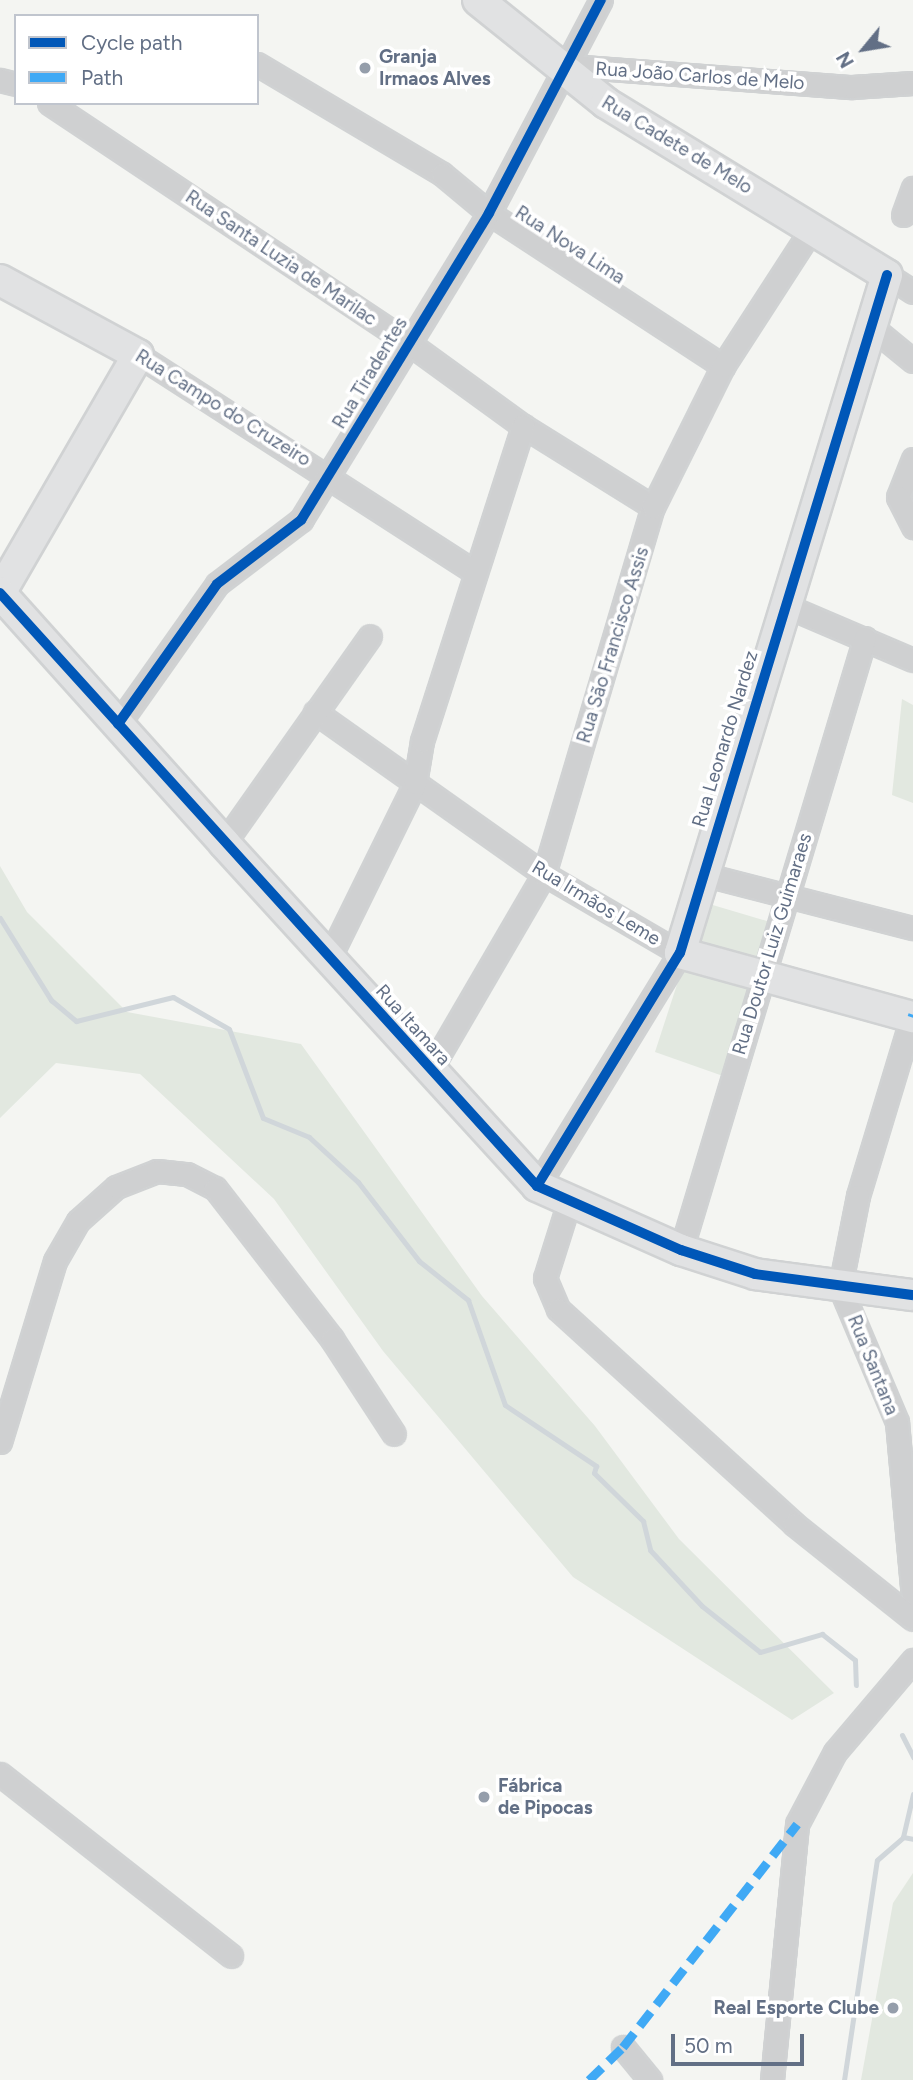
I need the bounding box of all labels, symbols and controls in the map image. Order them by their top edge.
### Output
legend [14,14,259,105]
north arrow [829,14,899,84]
text: Cycle path [81,30,182,55]
place label: Granja Irmaos Alves [379,46,491,90]
text: N [832,48,859,72]
street label: Rua João Carlos de Melo [595,57,805,95]
marker: Granja Irmaos Alves [357,60,373,76]
text: Path [81,65,123,90]
street label: Rua Cadete de Melo [597,91,757,199]
street label: Rua Santa Luzia de Marilac [181,185,381,331]
street label: Rua Nova Lima [511,201,629,289]
street label: Rua Tiradentes [328,313,412,433]
street label: Rua Campo do Cruzeiro [131,345,315,471]
street label: Rua São Francisco Assis [572,544,654,746]
street label: Rua Leonardo Nardez [687,648,763,830]
street label: Rua Doutor Luiz Guimaraes [727,830,817,1058]
street label: Rua Irmãos Leme [528,856,664,950]
street label: Rua Itamara [371,980,455,1070]
street label: Rua Santana [843,1312,903,1418]
place label: Fábrica de Pipocas [498,1775,593,1819]
marker: Fábrica de Pipocas [476,1789,492,1805]
place label: Real Esporte Clube [714,1997,879,2019]
marker: Real Esporte Clube [885,2000,901,2016]
scale bar [675,2021,808,2064]
text: 50 m [684,2033,733,2058]

